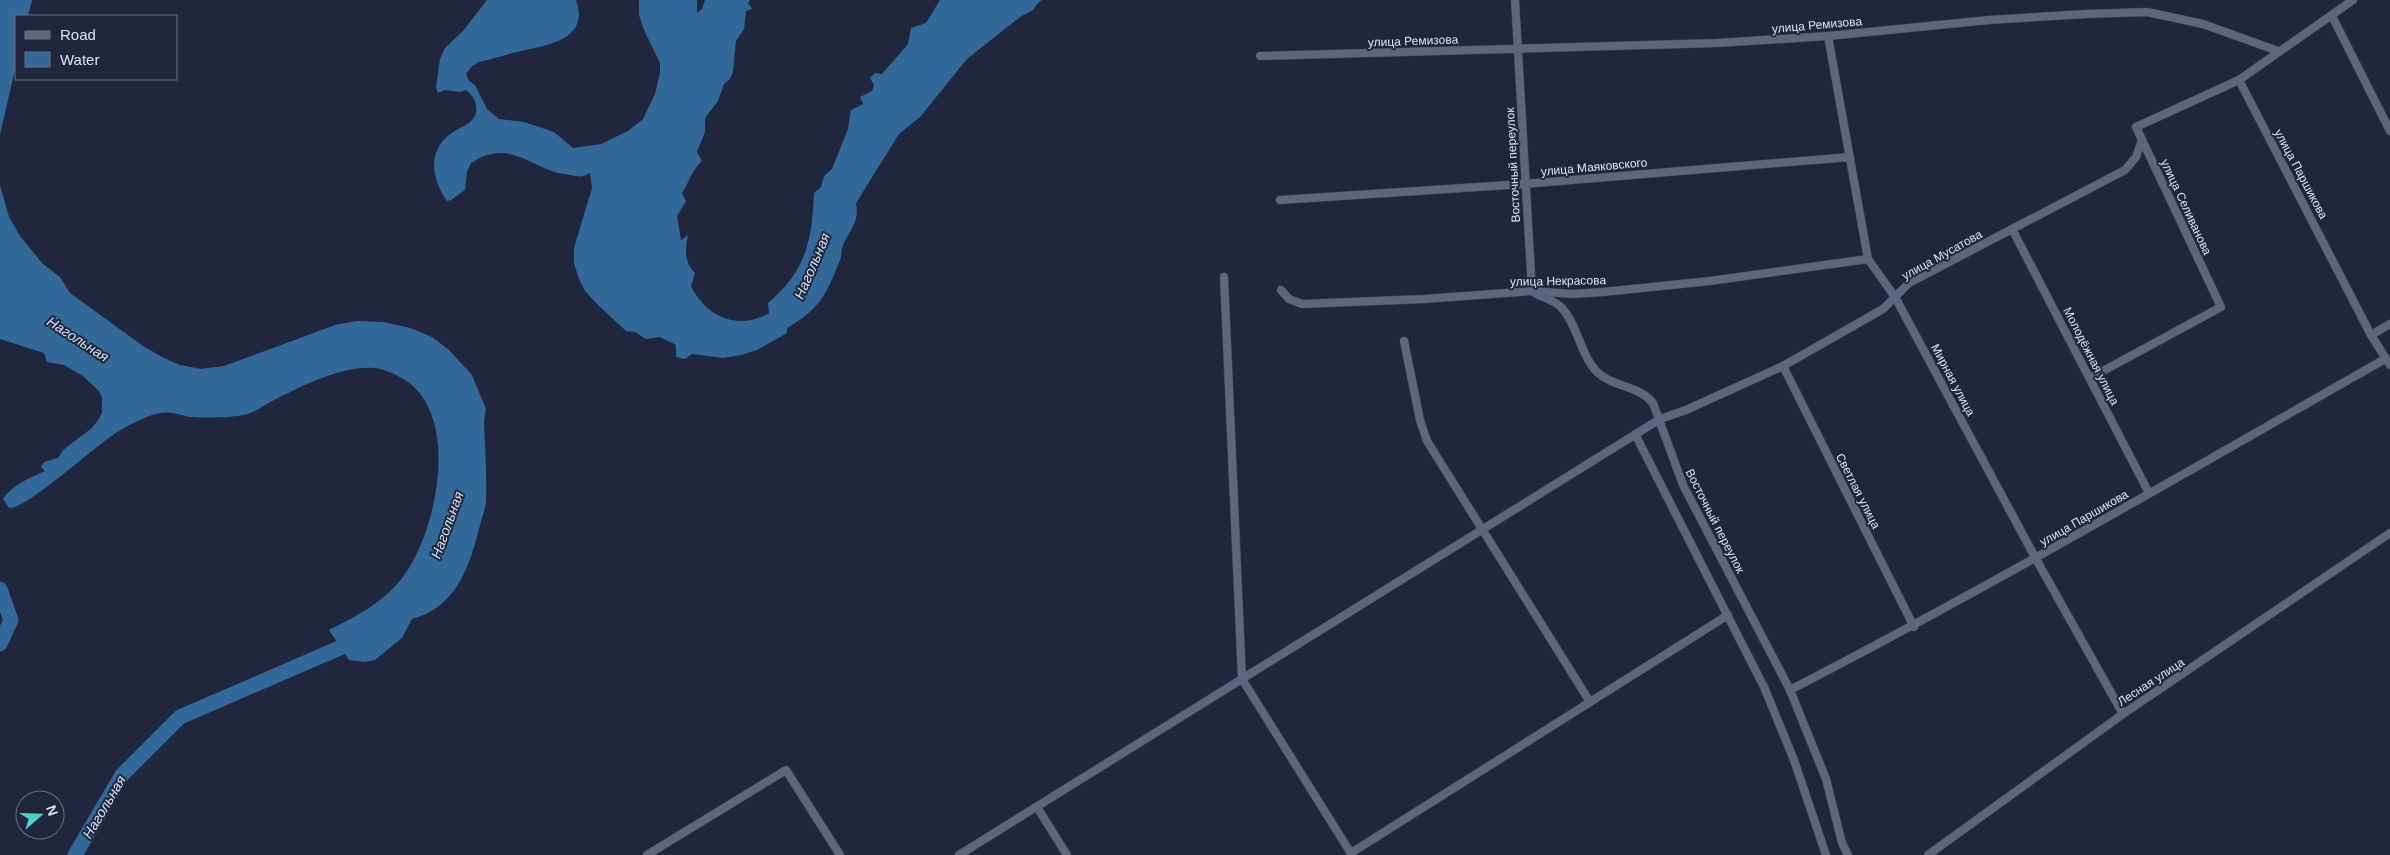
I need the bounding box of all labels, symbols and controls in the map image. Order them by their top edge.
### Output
street label: улица Ремизова [1771,14,1863,36]
legend [15,15,178,80]
text: Road [60,26,96,43]
street label: улица Ремизова [1368,32,1459,50]
text: Water [60,51,99,68]
street label: Восточный переулок [1503,106,1523,223]
street label: улица Паршикова [2271,127,2331,222]
street label: улица Маяковского [1540,155,1648,179]
street label: улица Селиванова [2158,157,2214,257]
street label: улица Мусатова [1899,227,1985,283]
water label: Нагольная [791,230,833,302]
street label: улица Некрасова [1510,273,1606,289]
street label: Молодёжная улица [2060,305,2122,408]
water label: Нагольная [44,313,112,365]
street label: Мирная улица [1928,342,1978,419]
street label: Светлая улица [1833,451,1883,531]
street label: Восточный переулок [1683,467,1748,576]
street label: улица Паршикова [2037,487,2131,549]
water label: Нагольная [427,489,467,561]
street label: Лесная улица [2115,655,2187,709]
water label: Нагольная [79,772,129,841]
north arrow [15,790,65,840]
text: N [43,803,61,818]

